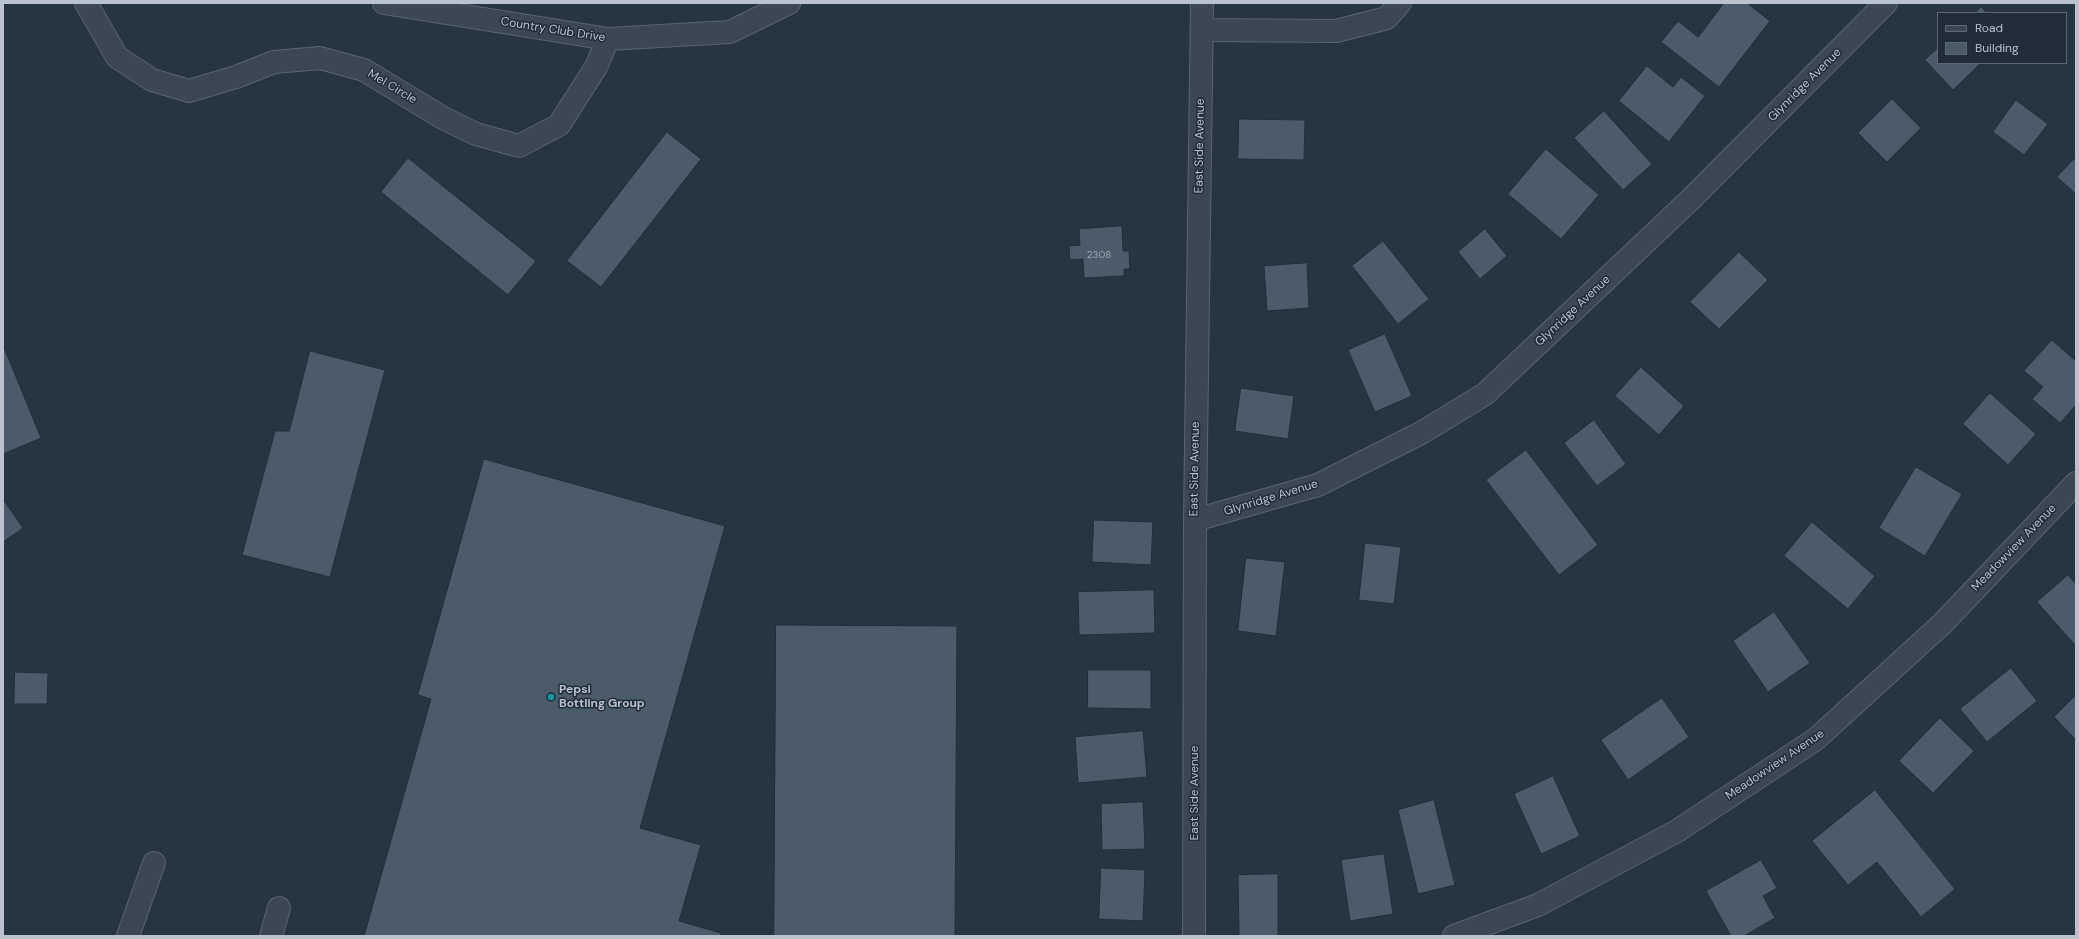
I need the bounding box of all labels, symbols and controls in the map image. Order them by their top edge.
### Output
legend [1937,12,2067,64]
street label: Country Club Drive [500,15,606,45]
text: Road [1975,20,2003,36]
text: Building [1975,40,2019,56]
street label: Glynridge Avenue [1765,45,1845,125]
street label: Mel Circle [365,67,419,107]
street label: East Side Avenue [1192,98,1208,194]
house number: 2308 [1087,249,1111,261]
street label: Glynridge Avenue [1532,273,1614,349]
street label: East Side Avenue [1187,421,1203,517]
street label: Glynridge Avenue [1222,477,1320,519]
street label: Meadowview Avenue [1969,501,2059,595]
place label: Pepsi Bottling Group [559,683,645,711]
marker: Pepsi Bottling Group [546,692,556,702]
street label: Meadowview Avenue [1723,727,1827,803]
street label: East Side Avenue [1188,745,1202,841]

